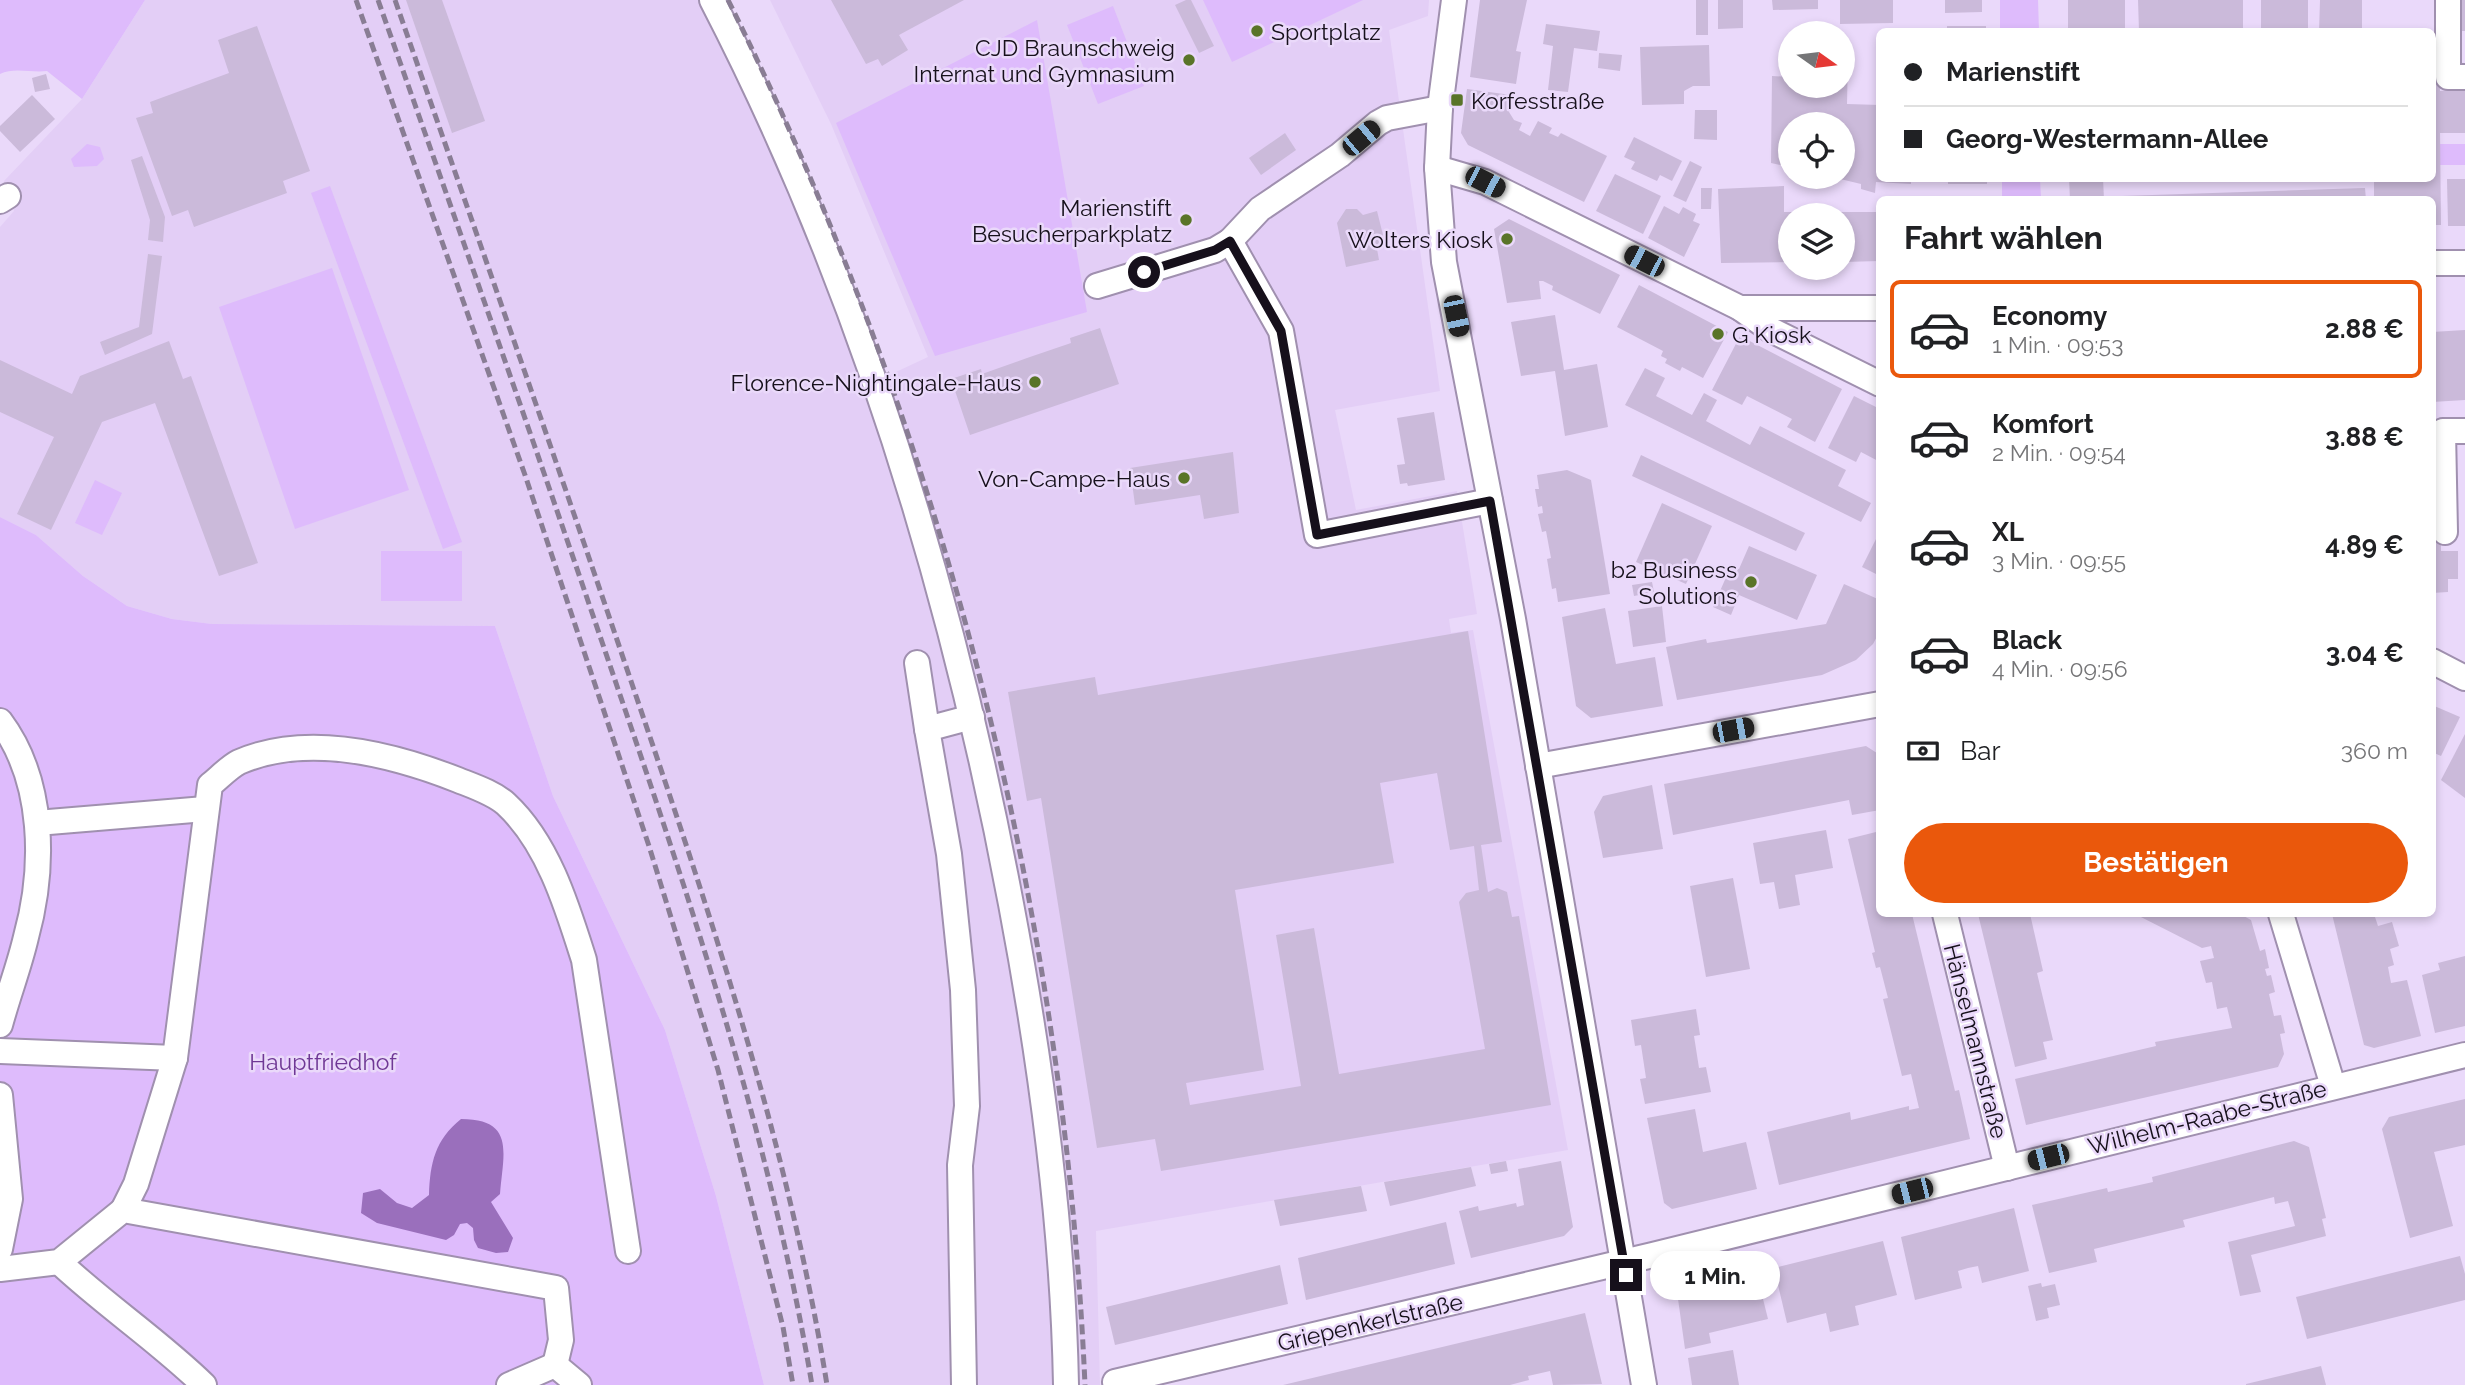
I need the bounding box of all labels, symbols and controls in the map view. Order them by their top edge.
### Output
place label: Sportplatz [1271,18,1381,45]
north arrow [1778,21,1855,98]
map controls [1778,21,1855,280]
marker: Sportplatz [1249,23,1265,39]
place label: CJD Braunschweig Internat und Gymnasium [914,34,1175,87]
marker: CJD Braunschweig Internat und Gymnasium [1181,52,1197,68]
text: Marienstift [1946,57,2080,87]
place label: Korfesstraße [1471,87,1604,114]
marker: Korfesstraße [1449,92,1465,108]
button: locate [1778,112,1855,189]
car [1339,116,1384,160]
text: Georg-Westermann-Allee [1946,124,2268,154]
car [1462,163,1509,201]
place label: Marienstift Besucherparkplatz [972,194,1172,247]
button: layers [1778,203,1855,280]
marker: Marienstift Besucherparkplatz [1178,212,1194,228]
text: Fahrt wählen [1904,219,2103,256]
place label: Wolters Kiosk [1348,226,1493,253]
marker: Wolters Kiosk [1499,231,1515,247]
car [1621,242,1668,280]
route start [1128,256,1160,288]
car [1442,293,1471,339]
icon: car [1908,298,1971,361]
text: Economy [1992,301,2107,331]
text: 2.88 € [2325,314,2404,344]
place label: G Kiosk [1732,321,1811,348]
marker: G Kiosk [1710,326,1726,342]
text: 1 Min. · 09:53 [1992,331,2123,358]
place label: Florence-Nightingale-Haus [730,369,1021,396]
marker: Florence-Nightingale-Haus [1027,374,1043,390]
icon: car [1908,406,1971,469]
text: Komfort [1992,409,2094,439]
text: 3.88 € [2325,422,2404,452]
text: 2 Min. · 09:54 [1992,439,2126,466]
place label: Von-Campe-Haus [978,465,1170,492]
marker: Von-Campe-Haus [1176,470,1192,486]
icon: car [1908,514,1971,577]
text: XL [1992,517,2024,547]
text: 4.89 € [2325,530,2404,560]
text: 3 Min. · 09:55 [1992,547,2126,574]
place label: b2 Business Solutions [1611,556,1737,609]
marker: b2 Business Solutions [1743,574,1759,590]
icon: car [1908,622,1971,685]
text: Black [1992,625,2062,655]
text: 3.04 € [2326,638,2404,668]
text: 4 Min. · 09:56 [1992,655,2128,682]
car [1711,716,1756,744]
icon: cash [1904,732,1942,770]
text: Bar [1960,736,2001,766]
text: 360 m [2341,737,2408,764]
button: Bestätigen [1904,823,2408,903]
street label: Hänselmannstraße [1939,941,2013,1141]
park label: Hauptfriedhof [249,1048,398,1075]
street label: Wilhelm-Raabe-Straße [2085,1074,2329,1160]
car [2026,1142,2071,1172]
car [1890,1176,1935,1206]
callout: 1 Min. [1650,1250,1780,1300]
route end [1610,1259,1642,1291]
text: 1 Min. [1684,1262,1746,1289]
street label: Griepenkerlstraße [1275,1288,1465,1356]

